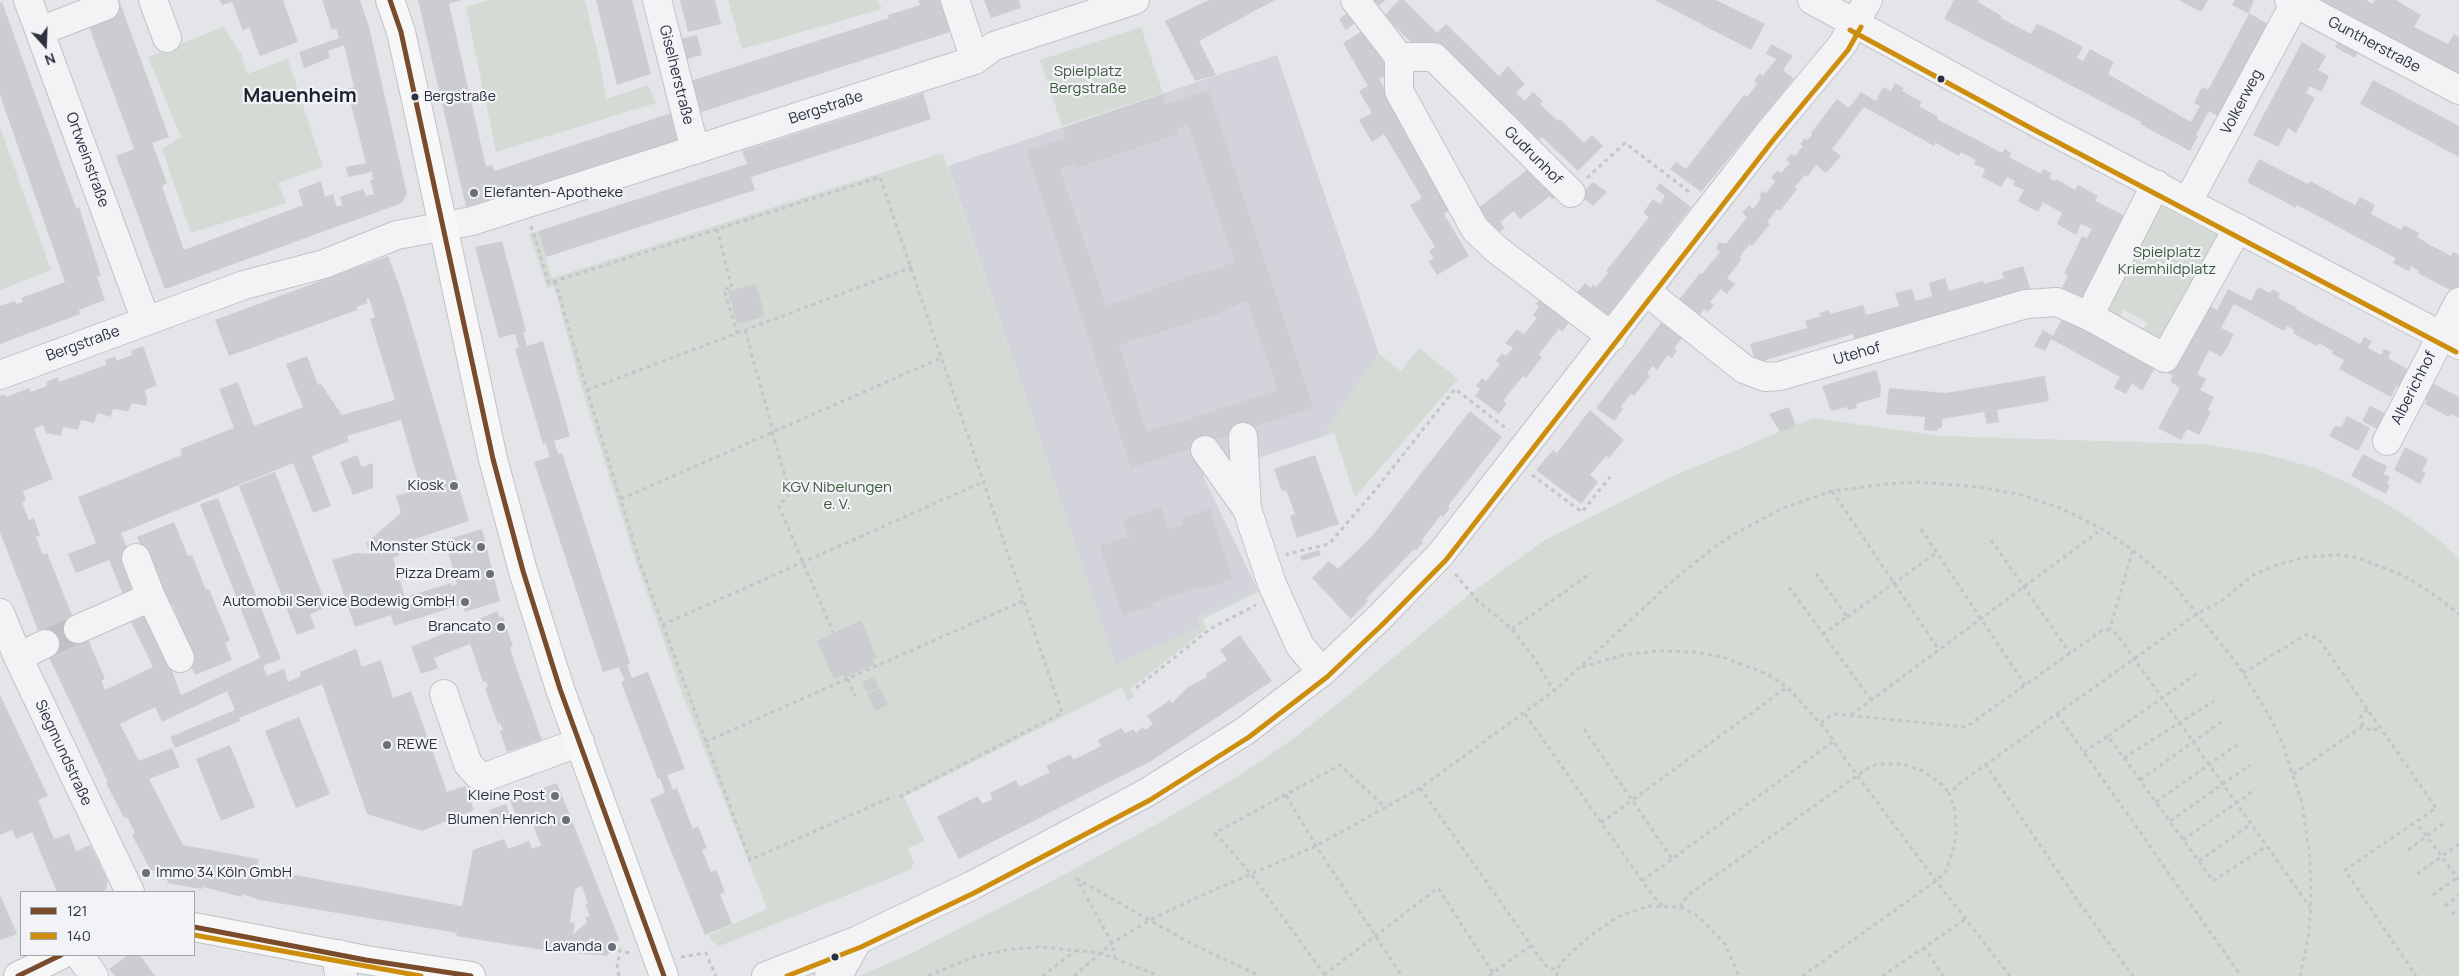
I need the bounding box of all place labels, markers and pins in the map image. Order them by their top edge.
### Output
unlabelled marker [1936,74,1946,84]
place label: Bergstraße [424,89,496,105]
marker: Bergstraße [410,92,420,102]
place label: Elefanten-Apotheke [484,184,623,202]
marker: Elefanten-Apotheke [468,187,480,199]
place label: Kiosk [407,477,444,495]
marker: Kiosk [448,480,460,492]
place label: Monster Stück [370,538,471,556]
marker: Monster Stück [475,541,487,553]
place label: Pizza Dream [396,565,480,583]
marker: Pizza Dream [484,568,496,580]
place label: Automobil Service Bodewig GmbH [222,593,455,611]
marker: Automobil Service Bodewig GmbH [459,596,471,608]
place label: Brancato [428,618,491,636]
marker: Brancato [495,621,507,633]
place label: REWE [397,736,438,754]
marker: REWE [381,739,393,751]
place label: Kleine Post [468,787,545,805]
marker: Kleine Post [549,790,561,802]
place label: Blumen Henrich [447,811,556,829]
marker: Blumen Henrich [560,814,572,826]
place label: Immo 34 Köln GmbH [156,864,292,882]
marker: Immo 34 Köln GmbH [140,867,152,879]
place label: Lavanda [545,938,602,956]
marker: Lavanda [606,941,618,953]
unlabelled marker [830,952,840,962]

